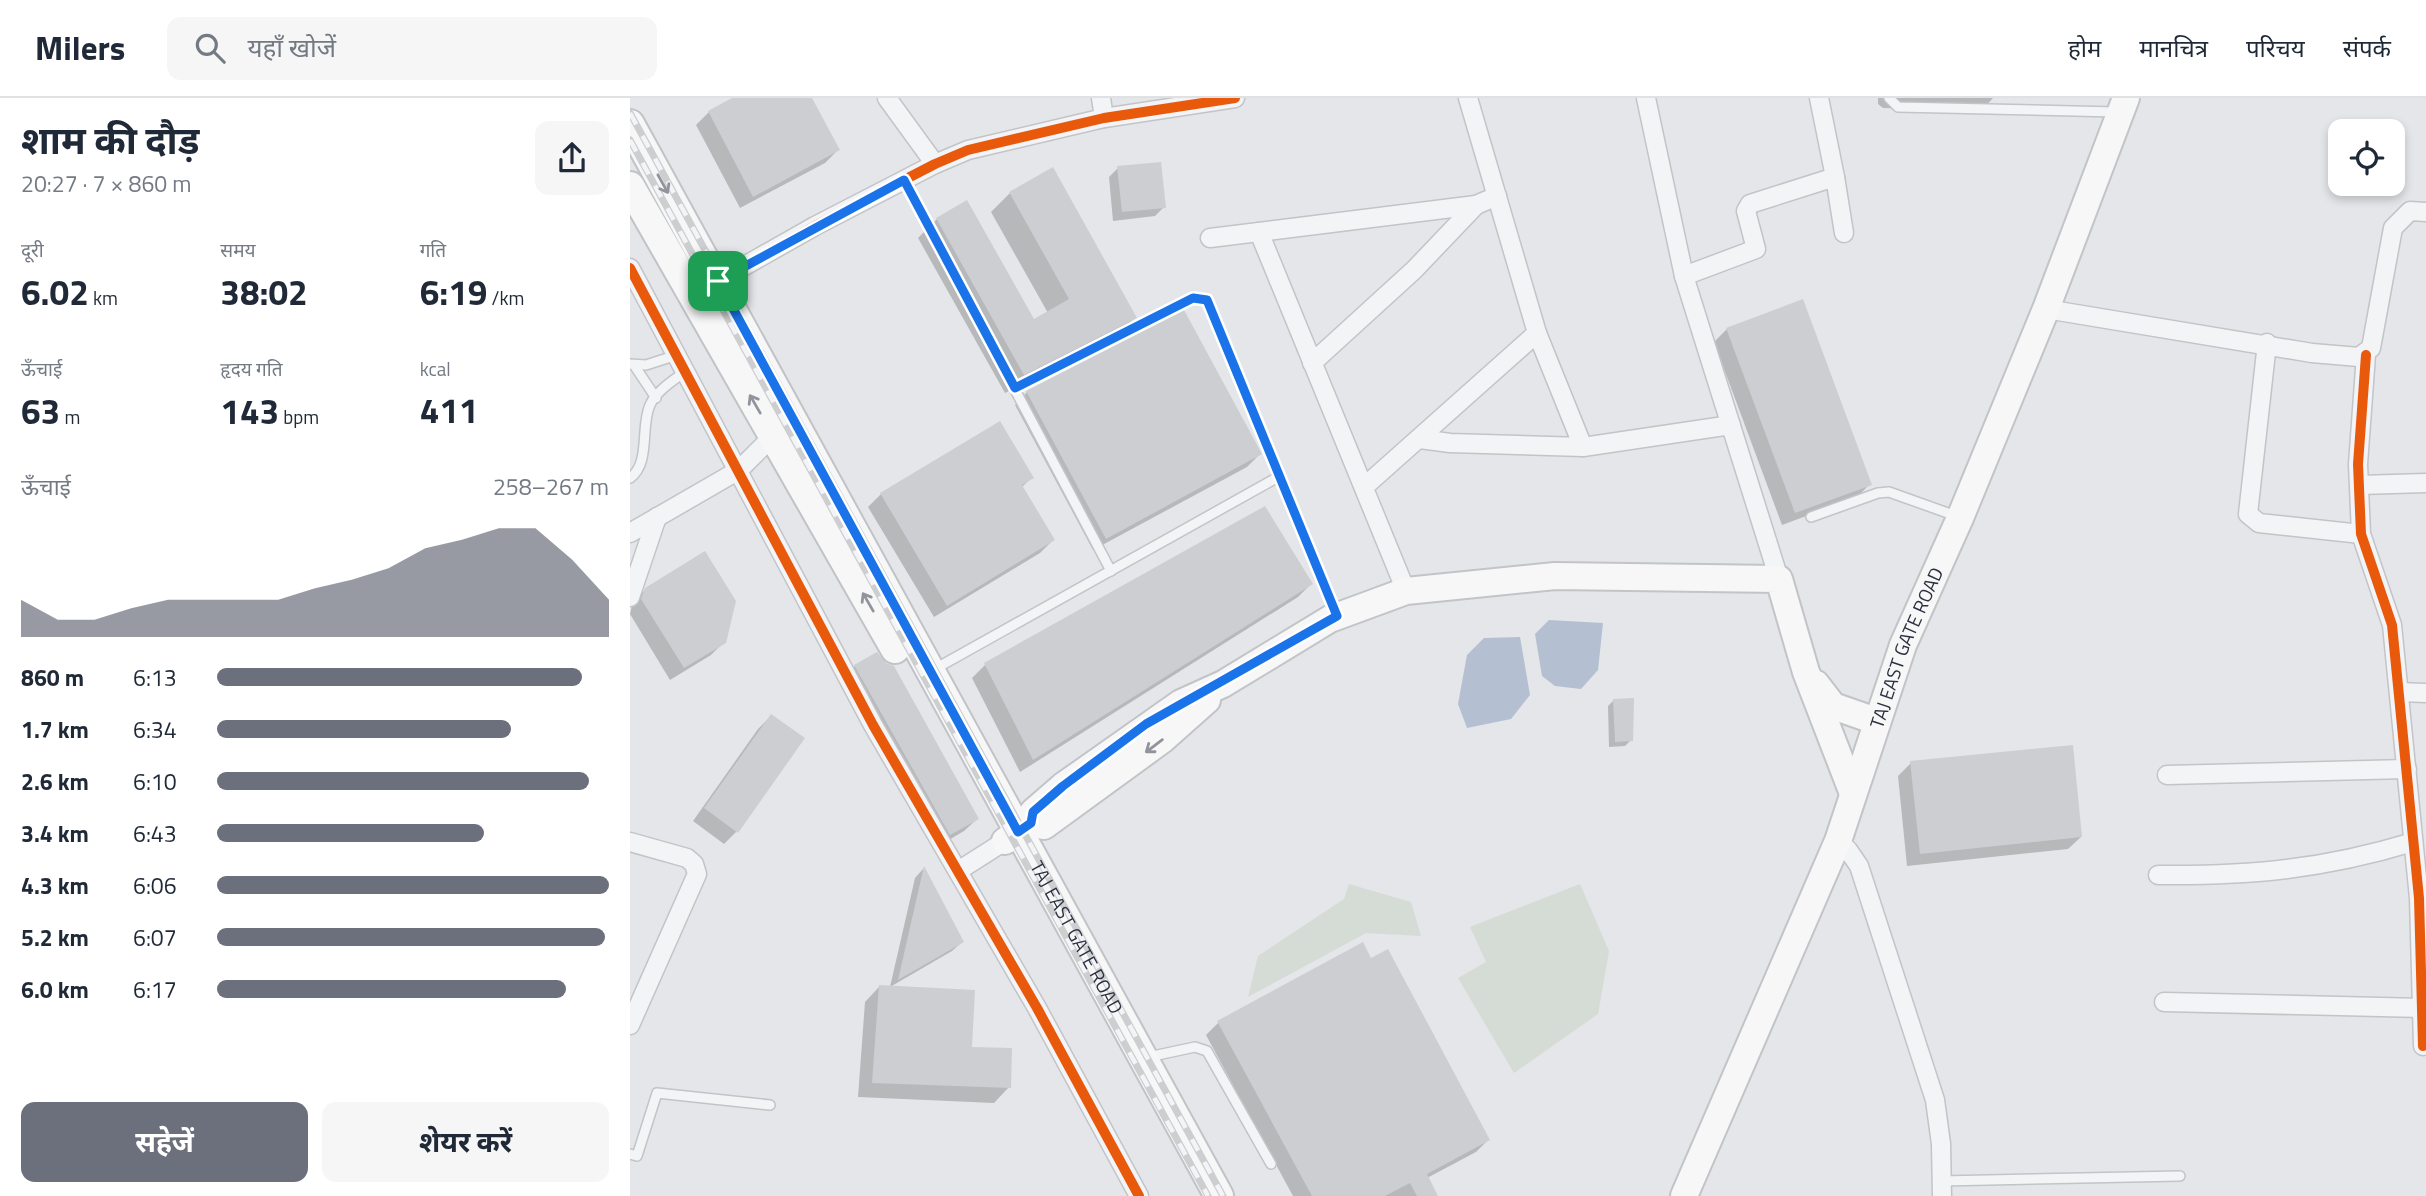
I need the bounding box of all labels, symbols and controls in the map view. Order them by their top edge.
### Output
search box [167,17,657,80]
text: Milers [35,23,125,73]
text: यहाँ खोजें [247,28,336,67]
icon: search [191,29,229,67]
text: होम [2068,30,2101,66]
text: मानचित्र [2139,30,2208,66]
text: परिचय [2246,30,2305,66]
text: संपर्क [2343,30,2391,66]
text: शाम की दौड़ [21,111,199,169]
map controls [2328,119,2405,196]
button: locate [2328,119,2405,196]
button: share [535,121,609,195]
text: 20:27 · 7 × 860 m [21,166,191,201]
one-way arrow [656,173,670,193]
text: दूरी [21,235,44,264]
text: समय [220,235,256,264]
text: गति [420,235,446,264]
pin [688,251,748,311]
icon: arrive [699,262,737,300]
text: 6.02 [21,265,89,319]
text: 38:02 [220,265,308,319]
text: 6:19 [420,265,487,319]
text: km [89,283,118,312]
text: /km [487,283,524,312]
text: ऊँचाई [21,354,62,383]
text: हृदय गति [220,354,283,383]
text: kcal [420,354,451,383]
text: 411 [420,383,478,437]
text: 63 [21,384,60,438]
text: 143 [220,384,279,438]
one-way arrow [748,394,761,415]
text: m [60,402,80,431]
text: bpm [279,402,319,431]
text: ऊँचाई [21,469,71,504]
text: 258–267 m [493,469,609,504]
street label: TAJ EAST GATE ROAD [1861,562,1950,732]
one-way arrow [861,592,875,612]
text: 860 m [21,660,84,695]
text: 6:13 [133,660,177,695]
text: 1.7 km [21,712,89,747]
text: 6:34 [133,712,177,747]
one-way arrow [1145,738,1164,753]
text: 2.6 km [21,764,89,799]
text: 6:10 [133,764,177,799]
text: 3.4 km [21,816,89,851]
text: 6:43 [133,816,177,851]
street label: TAJ EAST GATE ROAD [1023,855,1131,1019]
text: 4.3 km [21,868,89,903]
text: 6:06 [133,868,177,903]
text: 5.2 km [21,920,89,955]
text: 6:07 [133,920,177,955]
text: 6.0 km [21,972,89,1007]
text: 6:17 [133,972,177,1007]
button: सहेजें [21,1102,308,1182]
button: शेयर करें [322,1102,609,1182]

